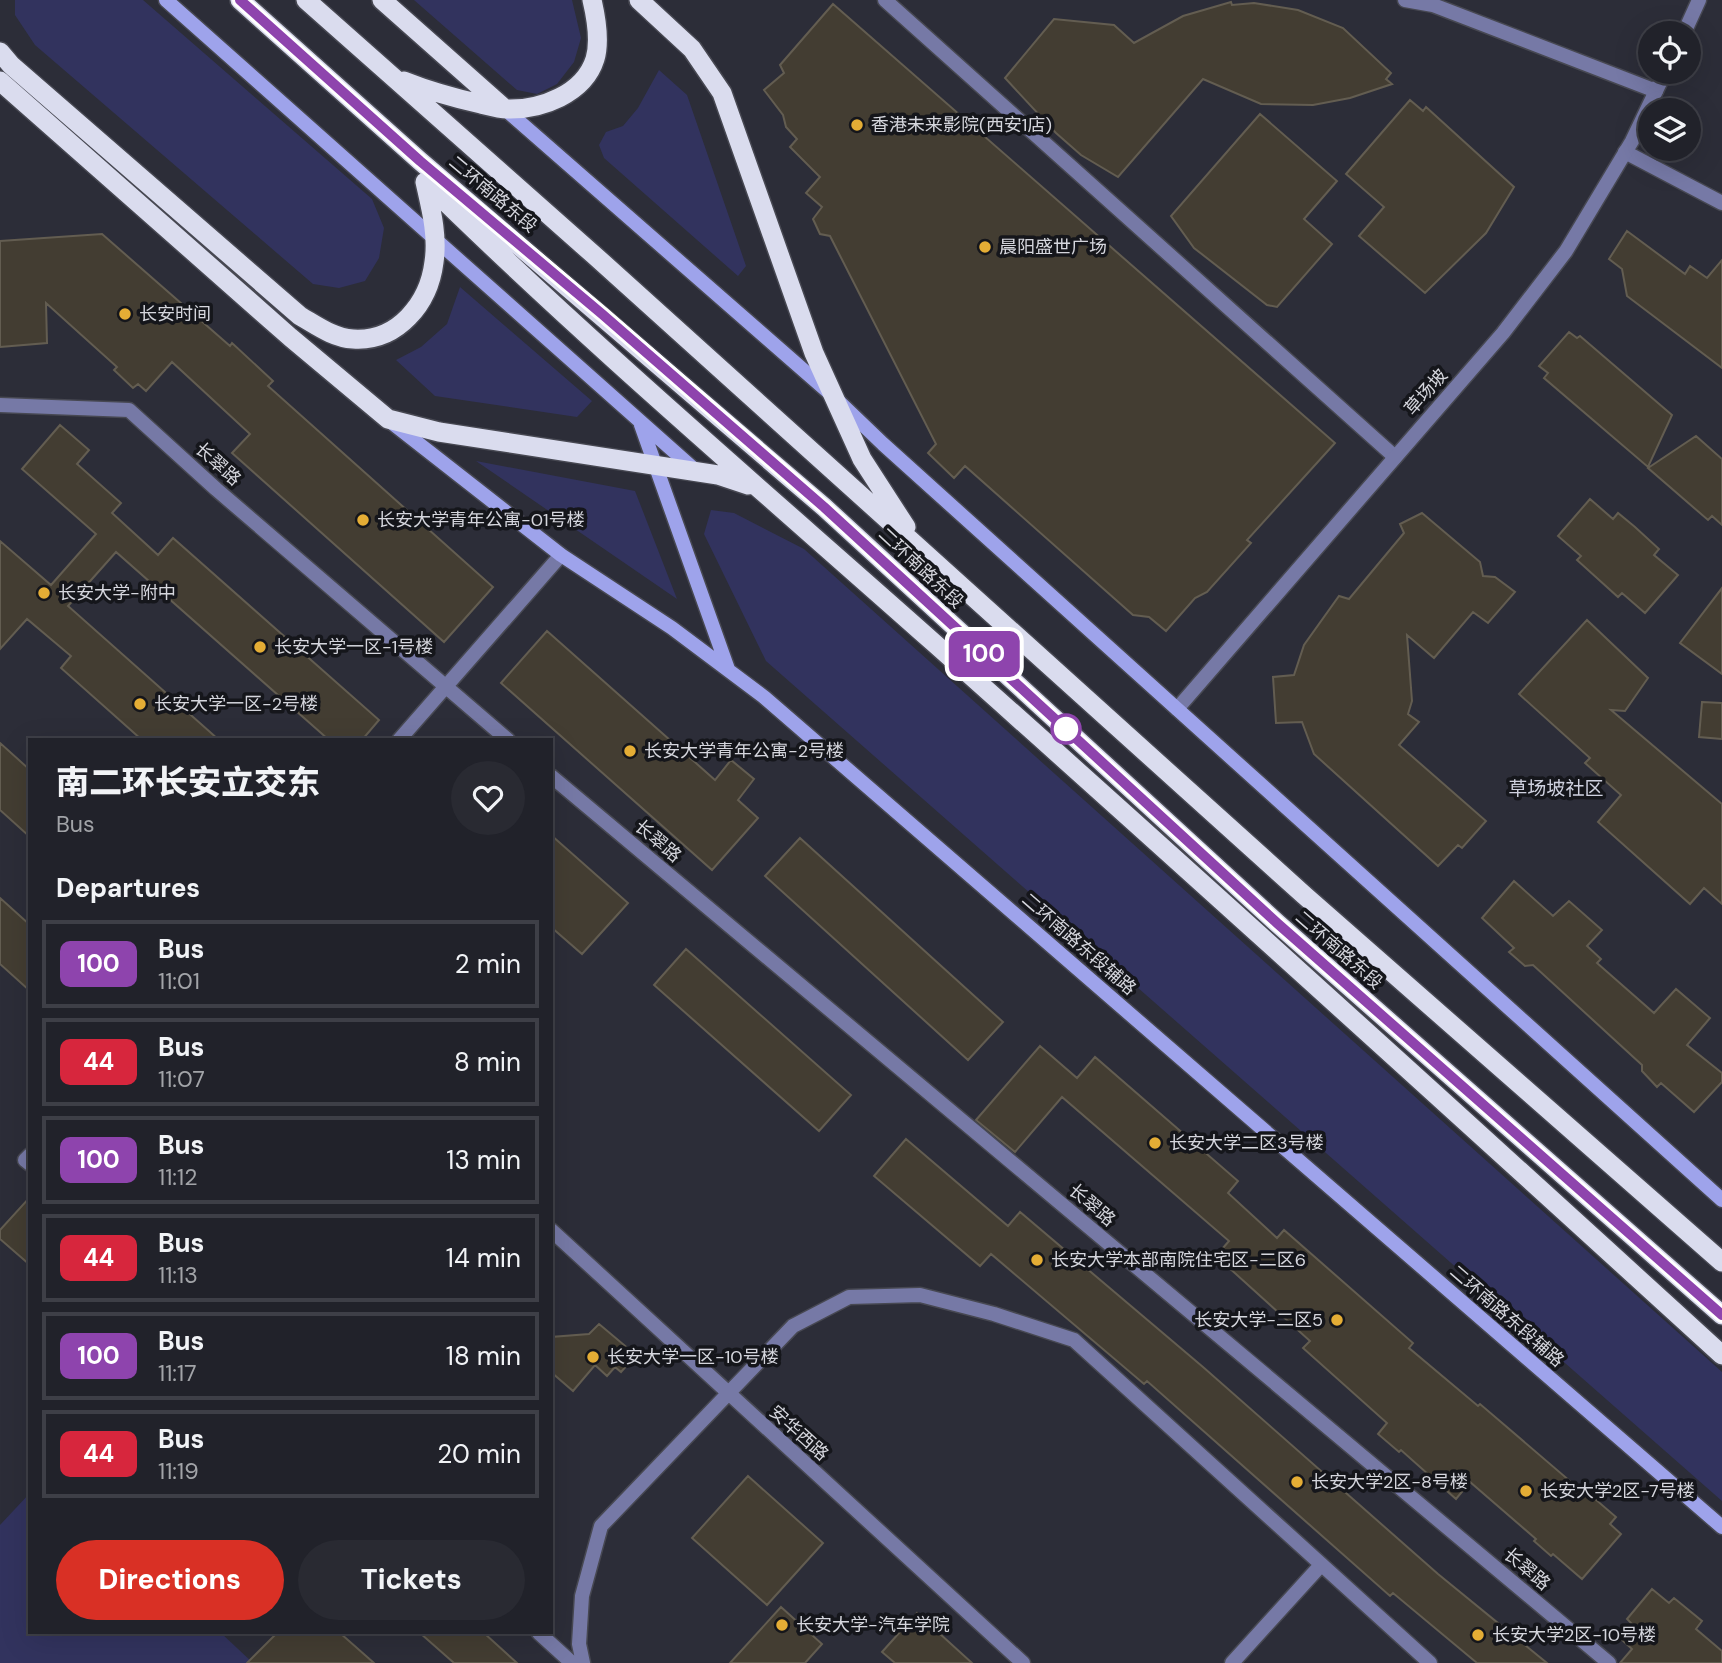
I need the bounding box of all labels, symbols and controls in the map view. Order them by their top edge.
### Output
map controls [1638,21,1701,161]
button: locate [1638,21,1701,84]
button: layers [1638,98,1701,161]
place label: 香港未来影院(西安1店) [871,113,1052,137]
marker: 香港未来影院(西安1店) [849,117,865,133]
street label: 二环南路东段 [444,150,542,238]
place label: 晨阳盛世广场 [999,235,1107,259]
marker: 晨阳盛世广场 [977,239,993,255]
place label: 长安时间 [139,302,211,326]
marker: 长安时间 [117,306,133,322]
street label: 草场坡 [1399,364,1453,420]
street label: 长翠路 [190,437,246,491]
place label: 长安大学青年公寓-01号楼 [377,508,585,532]
marker: 长安大学青年公寓-01号楼 [355,512,371,528]
street label: 二环南路东段 [873,522,969,614]
place label: 长安大学-附中 [58,581,176,605]
marker: 长安大学-附中 [36,585,52,601]
line badge: 100 [944,631,1024,677]
place label: 长安大学一区-1号楼 [274,635,433,659]
text: 100 [963,638,1005,669]
marker: 长安大学一区-1号楼 [252,639,268,655]
place label: 长安大学一区-2号楼 [154,692,318,716]
marker: 长安大学一区-2号楼 [132,696,148,712]
unlabelled marker [1051,714,1081,744]
place label: 长安大学青年公寓-2号楼 [644,739,844,763]
marker: 长安大学青年公寓-2号楼 [622,743,638,759]
text: 南二环长安立交东 [56,761,320,804]
button: heart [451,761,525,835]
district label: 草场坡社区 [1508,776,1604,801]
text: Bus [56,809,95,839]
street label: 长翠路 [630,814,686,868]
text: Departures [56,871,200,905]
street label: 二环南路东段辅路 [1017,888,1141,1000]
street label: 二环南路东段 [1290,906,1388,994]
text: Bus [158,932,204,966]
text: 2 min [455,947,521,981]
text: 100 [77,948,120,979]
text: 11:01 [158,966,200,996]
text: Bus [158,1030,204,1064]
text: 8 min [454,1045,521,1079]
text: 44 [83,1046,114,1077]
text: 11:07 [158,1064,205,1094]
text: Bus [158,1128,204,1162]
place label: 长安大学二区3号楼 [1169,1131,1324,1155]
marker: 长安大学二区3号楼 [1147,1135,1163,1151]
text: 13 min [446,1143,521,1177]
text: 100 [77,1144,120,1175]
text: 11:12 [158,1162,197,1192]
street label: 长翠路 [1064,1178,1120,1232]
text: Bus [158,1226,204,1260]
text: 14 min [446,1241,521,1275]
text: 44 [83,1242,114,1273]
place label: 长安大学本部南院住宅区-二区6 [1051,1248,1306,1272]
marker: 长安大学本部南院住宅区-二区6 [1029,1252,1045,1268]
text: 11:13 [158,1260,198,1290]
street label: 二环南路东段辅路 [1445,1260,1569,1372]
place label: 长安大学-二区5 [1194,1308,1323,1332]
marker: 长安大学-二区5 [1329,1312,1345,1328]
text: Bus [158,1324,204,1358]
text: 18 min [446,1339,521,1373]
text: 100 [77,1340,120,1371]
place label: 长安大学一区-10号楼 [607,1345,779,1369]
marker: 长安大学一区-10号楼 [585,1349,601,1365]
text: 11:17 [158,1358,196,1388]
street label: 安华西路 [764,1400,834,1466]
text: Bus [158,1422,204,1456]
text: 20 min [437,1437,521,1471]
text: 44 [83,1438,114,1469]
text: 11:19 [158,1456,199,1486]
place label: 长安大学2区-8号楼 [1311,1470,1468,1494]
marker: 长安大学2区-8号楼 [1289,1474,1305,1490]
place label: 长安大学2区-7号楼 [1540,1479,1695,1503]
marker: 长安大学2区-7号楼 [1518,1483,1534,1499]
button: Directions [56,1540,284,1620]
button: Tickets [298,1540,525,1620]
street label: 长翠路 [1499,1542,1555,1596]
place label: 长安大学-汽车学院 [796,1613,950,1637]
marker: 长安大学-汽车学院 [774,1617,790,1633]
place label: 长安大学2区-10号楼 [1492,1623,1656,1647]
marker: 长安大学2区-10号楼 [1470,1627,1486,1643]

